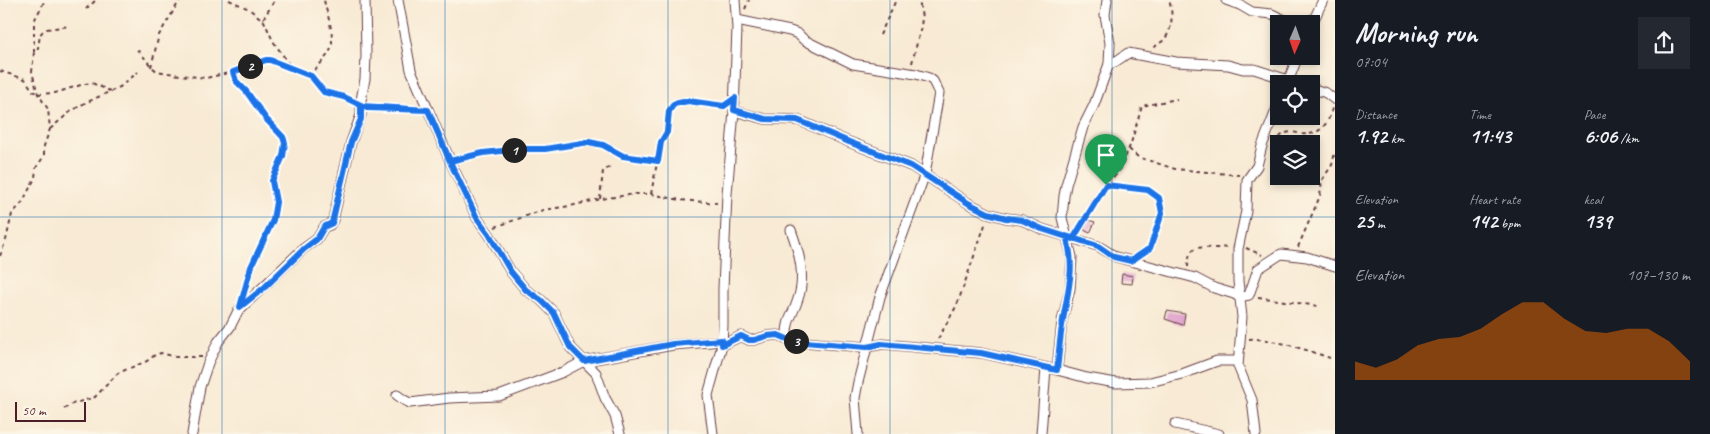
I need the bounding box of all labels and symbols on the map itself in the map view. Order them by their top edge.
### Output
north arrow [1270,15,1320,65]
pin: 2 [238,54,262,78]
pin [1085,134,1127,185]
pin: 1 [502,138,526,162]
pin: 3 [784,328,808,354]
scale bar [15,399,86,422]

